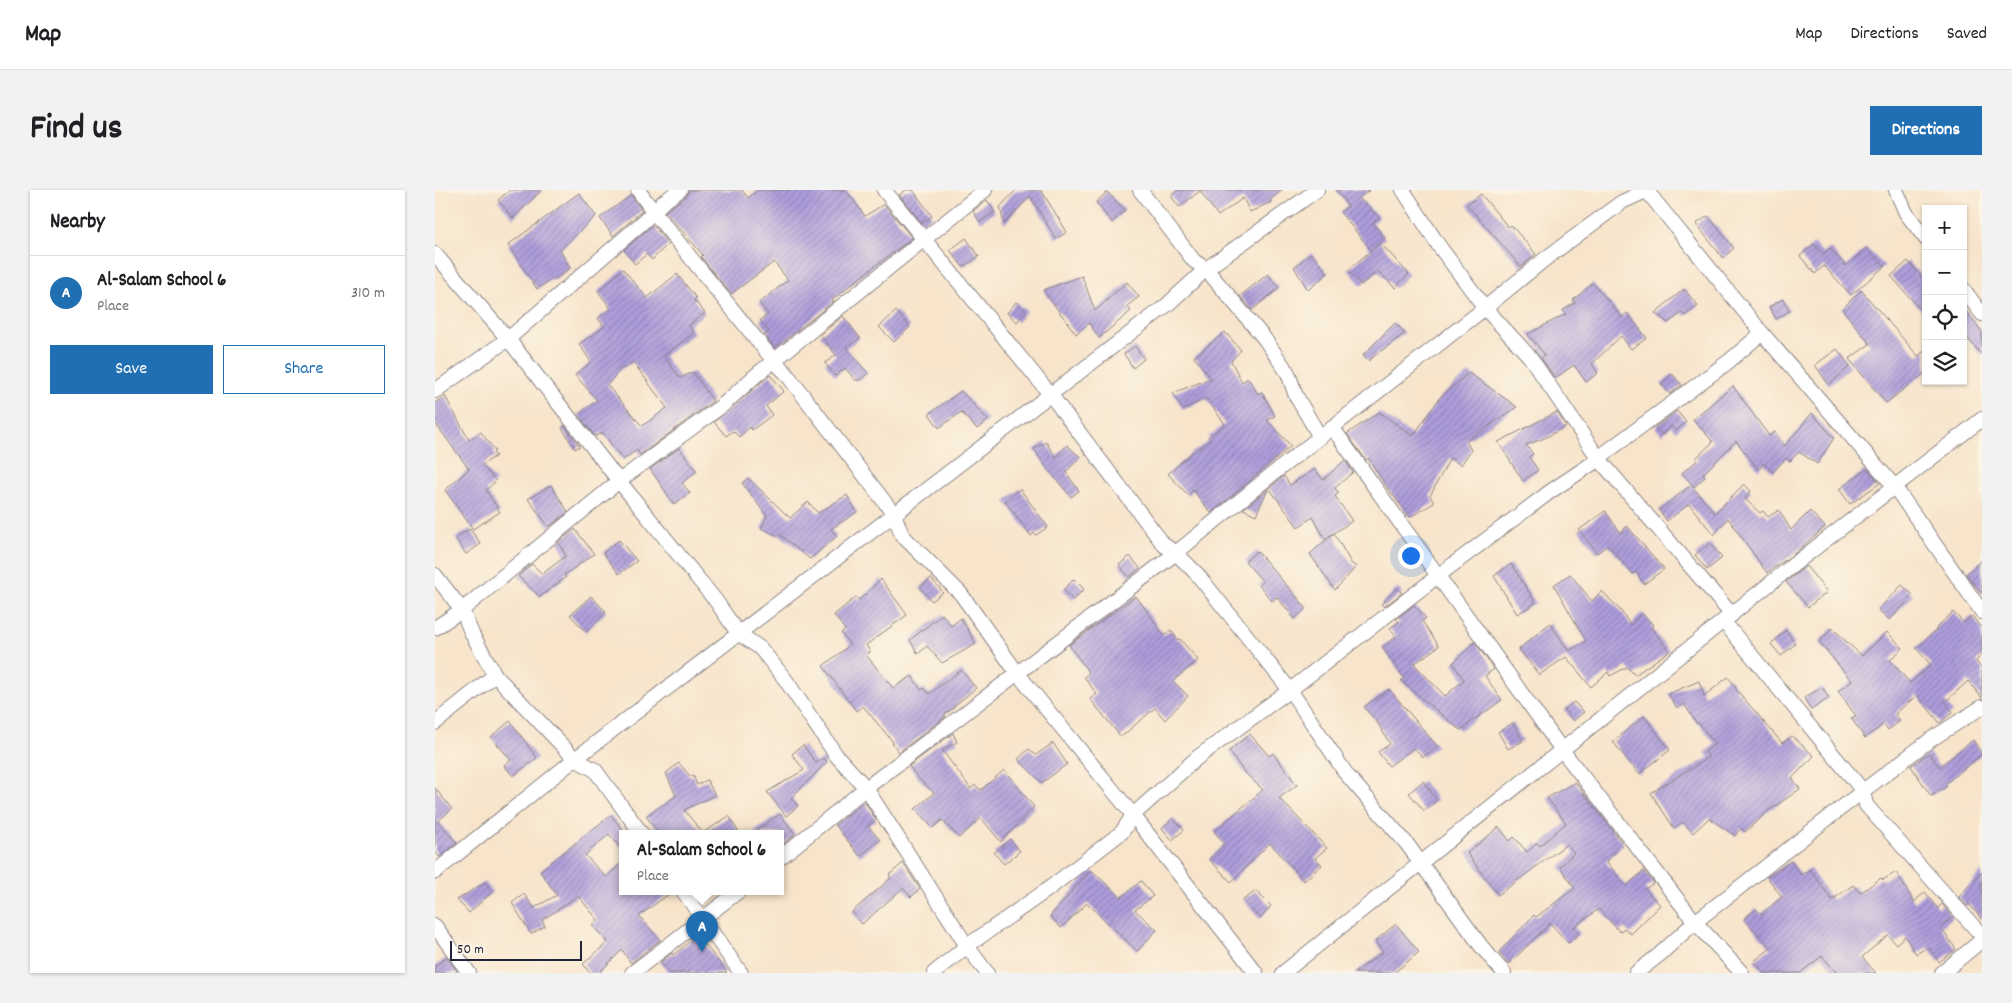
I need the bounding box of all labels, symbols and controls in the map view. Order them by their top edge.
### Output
text: Map [25,18,61,52]
text: Map [1795,22,1822,47]
text: Directions [1850,22,1919,47]
text: Saved [1947,22,1987,47]
text: Find us [30,105,122,155]
button: Directions [1870,106,1982,155]
map controls [1922,205,1967,385]
button: + [1922,205,1967,250]
text: Nearby [50,208,105,238]
button: − [1922,250,1967,295]
text: Al-Salam School 6 [97,268,226,295]
text: A [62,282,70,305]
text: 310 m [351,282,385,305]
text: Place [97,295,129,318]
button: locate [1922,295,1967,340]
button: layers [1922,340,1967,385]
button: Save [50,345,213,394]
button: Share [223,345,385,394]
your location [1398,543,1424,569]
popup [619,830,784,895]
text: Al-Salam School 6 [637,838,766,865]
text: Place [637,865,669,888]
pin: A [686,911,718,952]
scale bar [450,938,583,961]
text: 50 m [457,940,484,960]

